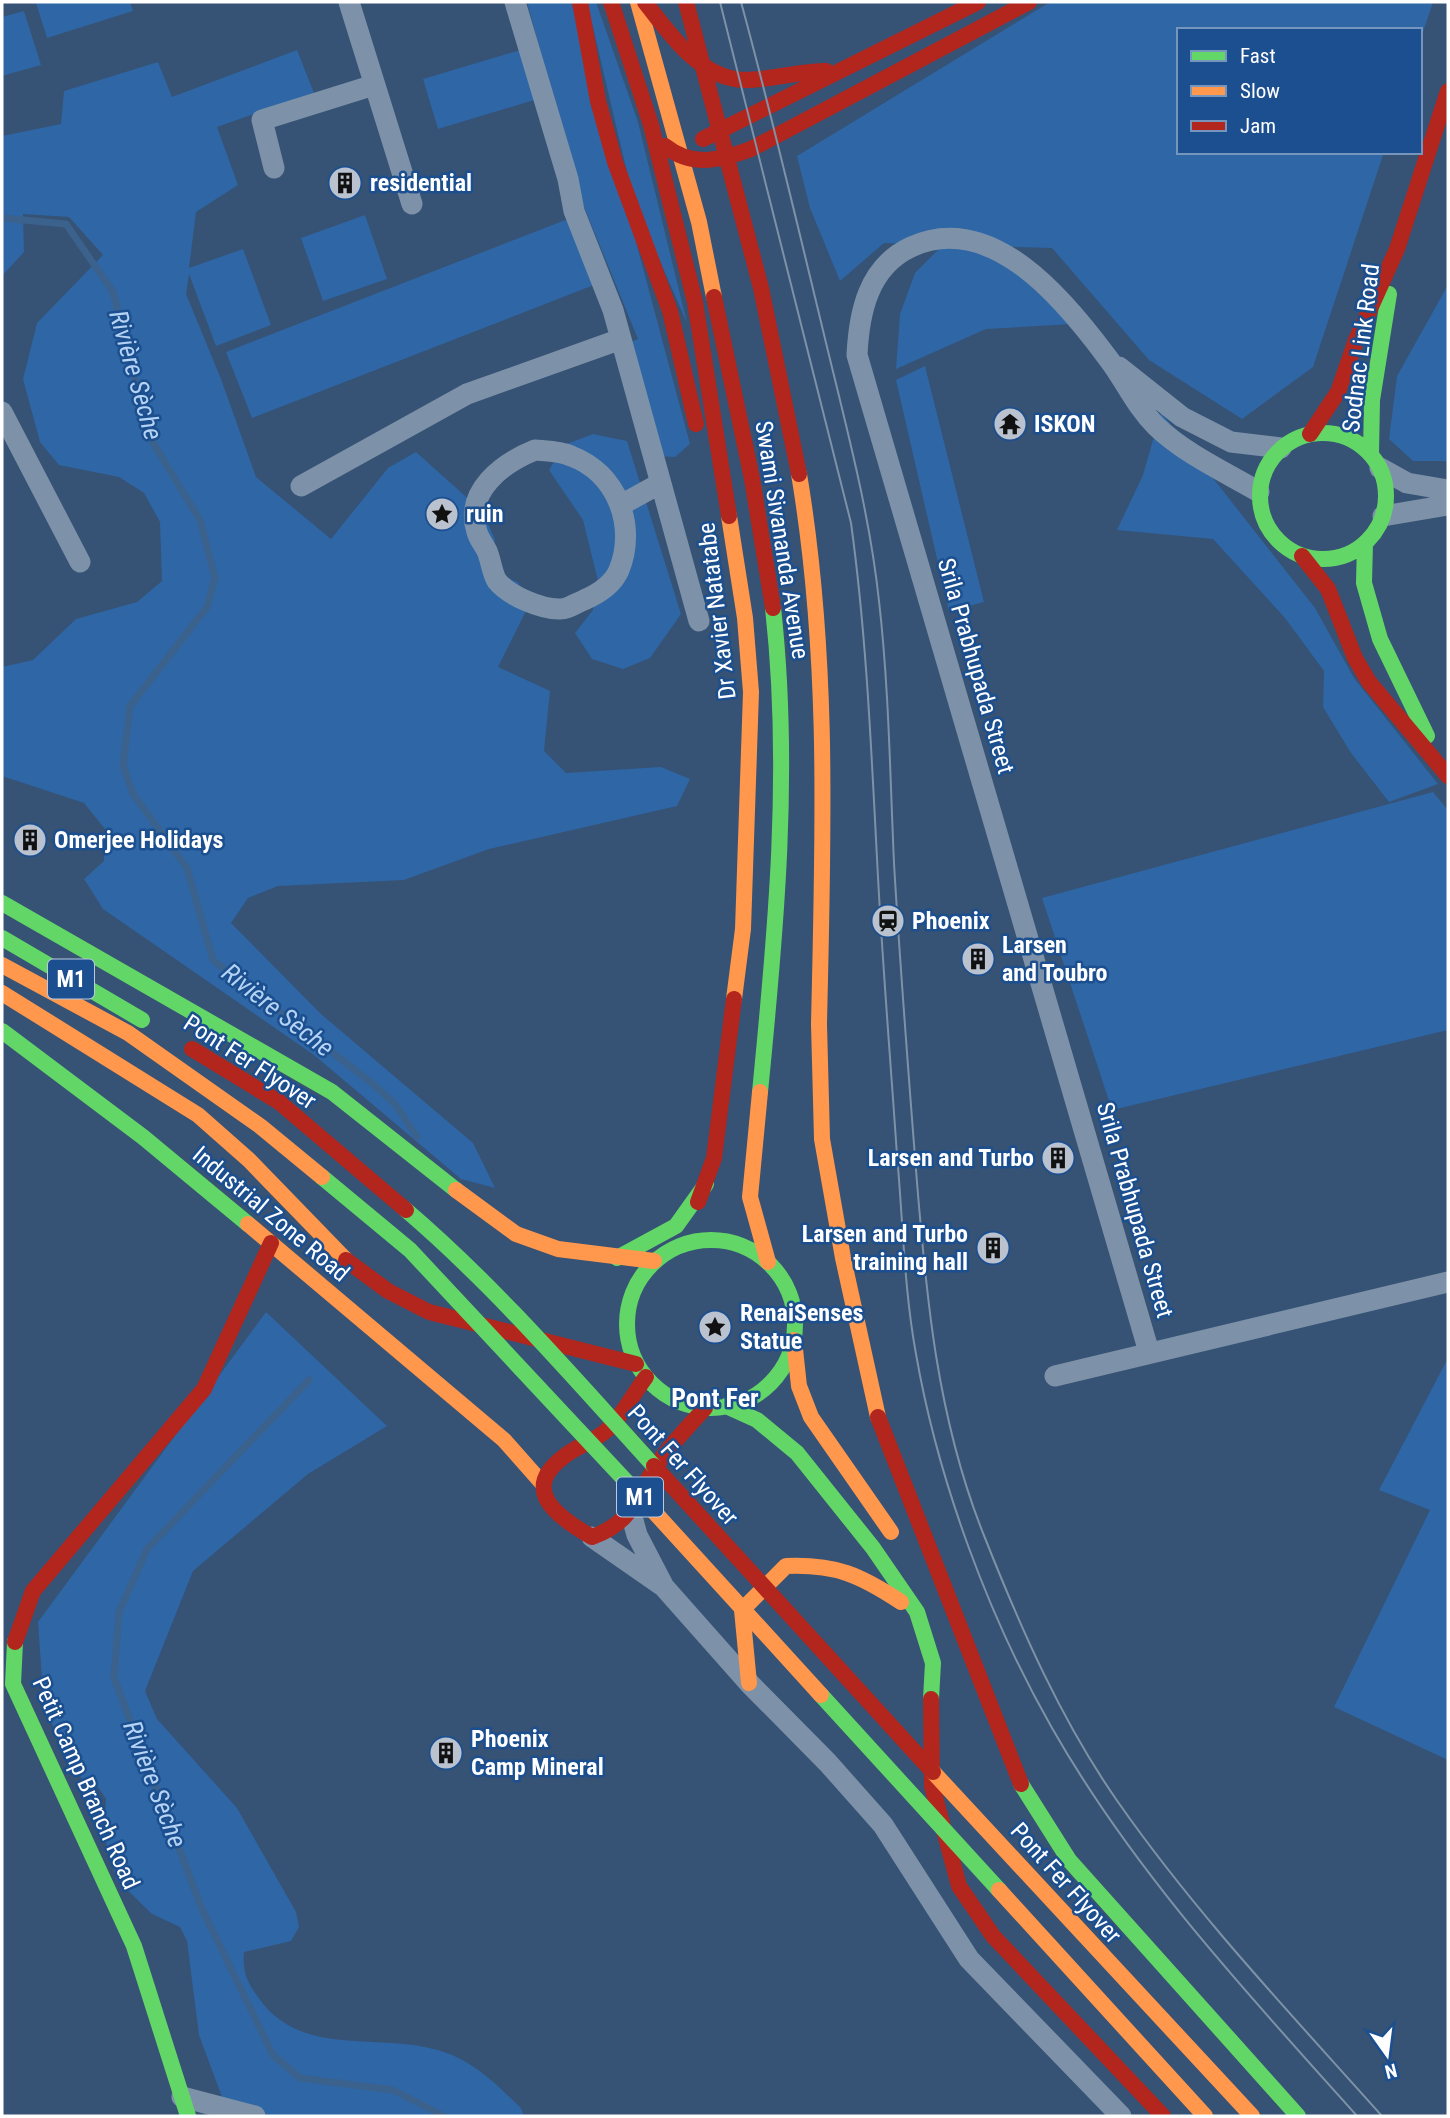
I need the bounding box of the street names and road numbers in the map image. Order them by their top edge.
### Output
street label: Sodnac Link Road [1337,262,1385,434]
street label: Swami Sivananda Avenue [749,419,815,661]
street label: Dr Xavier Natatabe [692,521,742,701]
street label: Srila Prabhupada Street [932,555,1020,777]
road number: M1 [48,960,94,998]
street label: Pont Fer Flyover [179,1009,321,1115]
street label: Srila Prabhupada Street [1091,1099,1179,1321]
street label: Industrial Zone Road [187,1140,355,1288]
street label: Pont Fer Flyover [622,1399,744,1531]
road number: M1 [617,1478,663,1516]
street label: Petit Camp Branch Road [27,1672,145,1894]
street label: Pont Fer Flyover [1005,1817,1127,1949]

